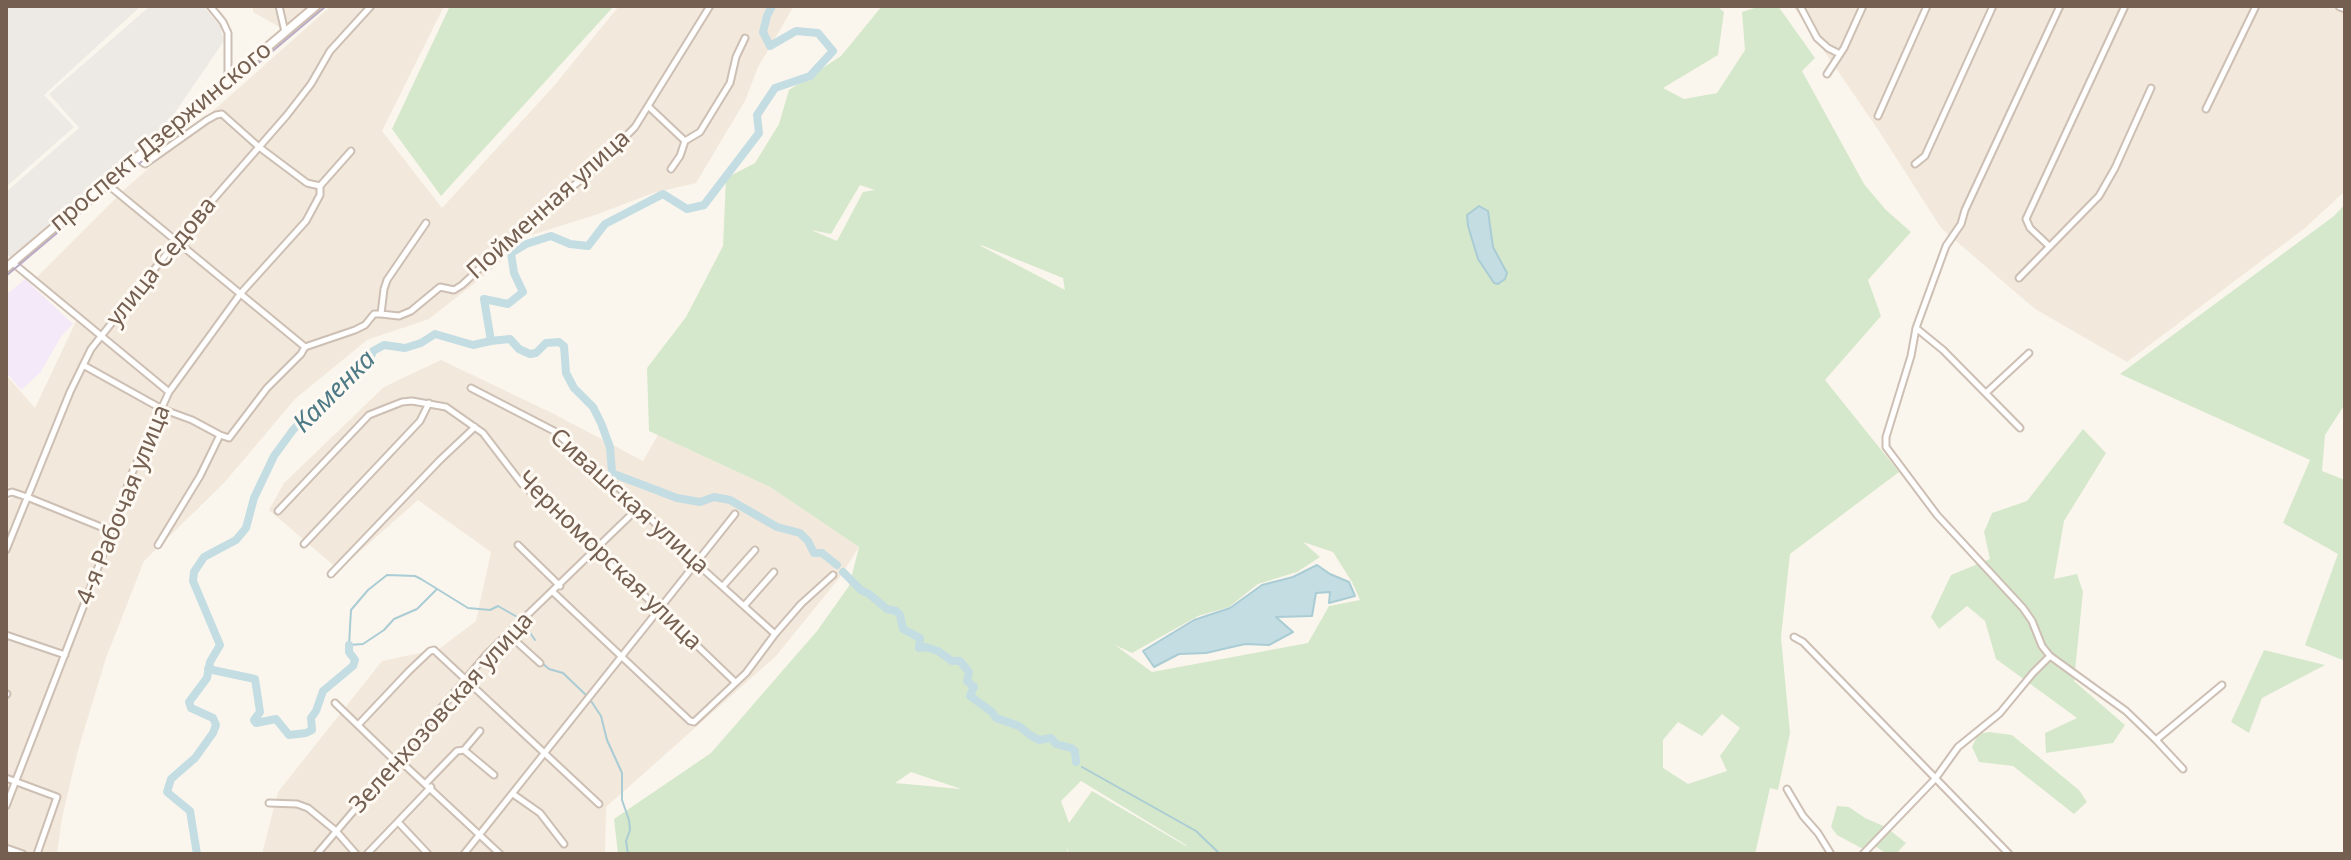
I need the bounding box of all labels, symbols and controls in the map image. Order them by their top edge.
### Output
street label: проспект Дзержинского [44,36,278,238]
street label: Пойменная улица [462,124,636,286]
street label: улица Седова [101,191,223,333]
water label: Каменка [287,344,383,440]
street label: 4-я Рабочая улица [71,401,177,609]
street label: Сивашская улица [544,423,714,581]
street label: Черноморская улица [511,465,707,657]
street label: Зеленхозовская улица [344,607,540,819]

